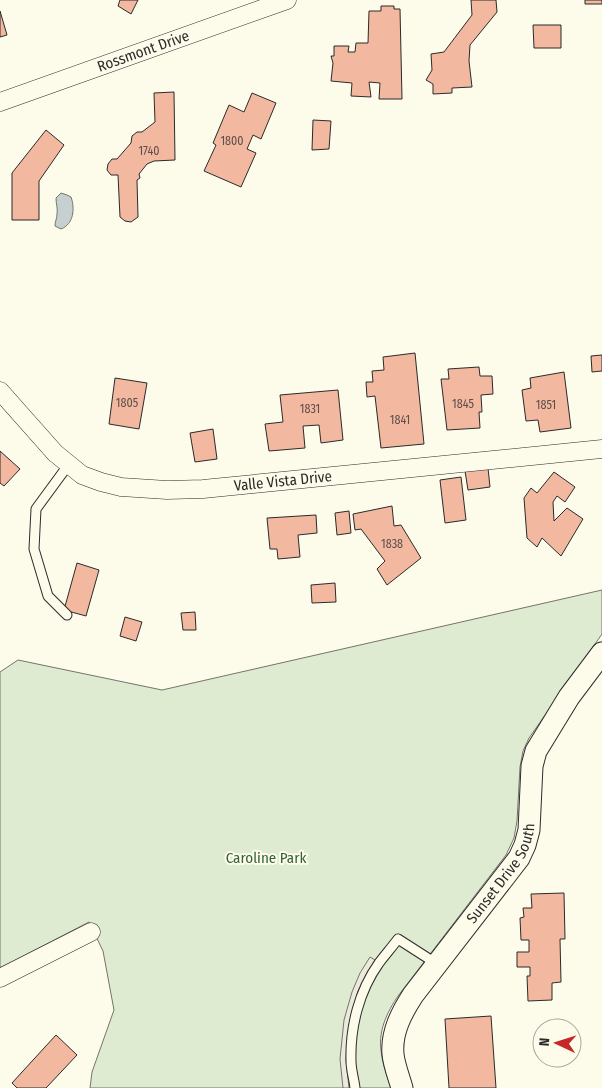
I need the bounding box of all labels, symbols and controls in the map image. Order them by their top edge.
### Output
street label: Rossmont Drive [95,27,192,76]
house number: 1800 [220,134,244,148]
house number: 1740 [138,144,160,158]
house number: 1805 [116,396,139,410]
house number: 1845 [452,397,474,411]
house number: 1851 [536,398,556,412]
house number: 1831 [300,402,320,416]
house number: 1841 [390,413,410,427]
street label: Valle Vista Drive [233,467,333,495]
house number: 1838 [381,537,403,551]
street label: Sunset Drive South [463,823,538,927]
park label: Caroline Park [226,849,306,867]
north arrow [532,1018,582,1068]
text: N [536,1037,553,1047]

